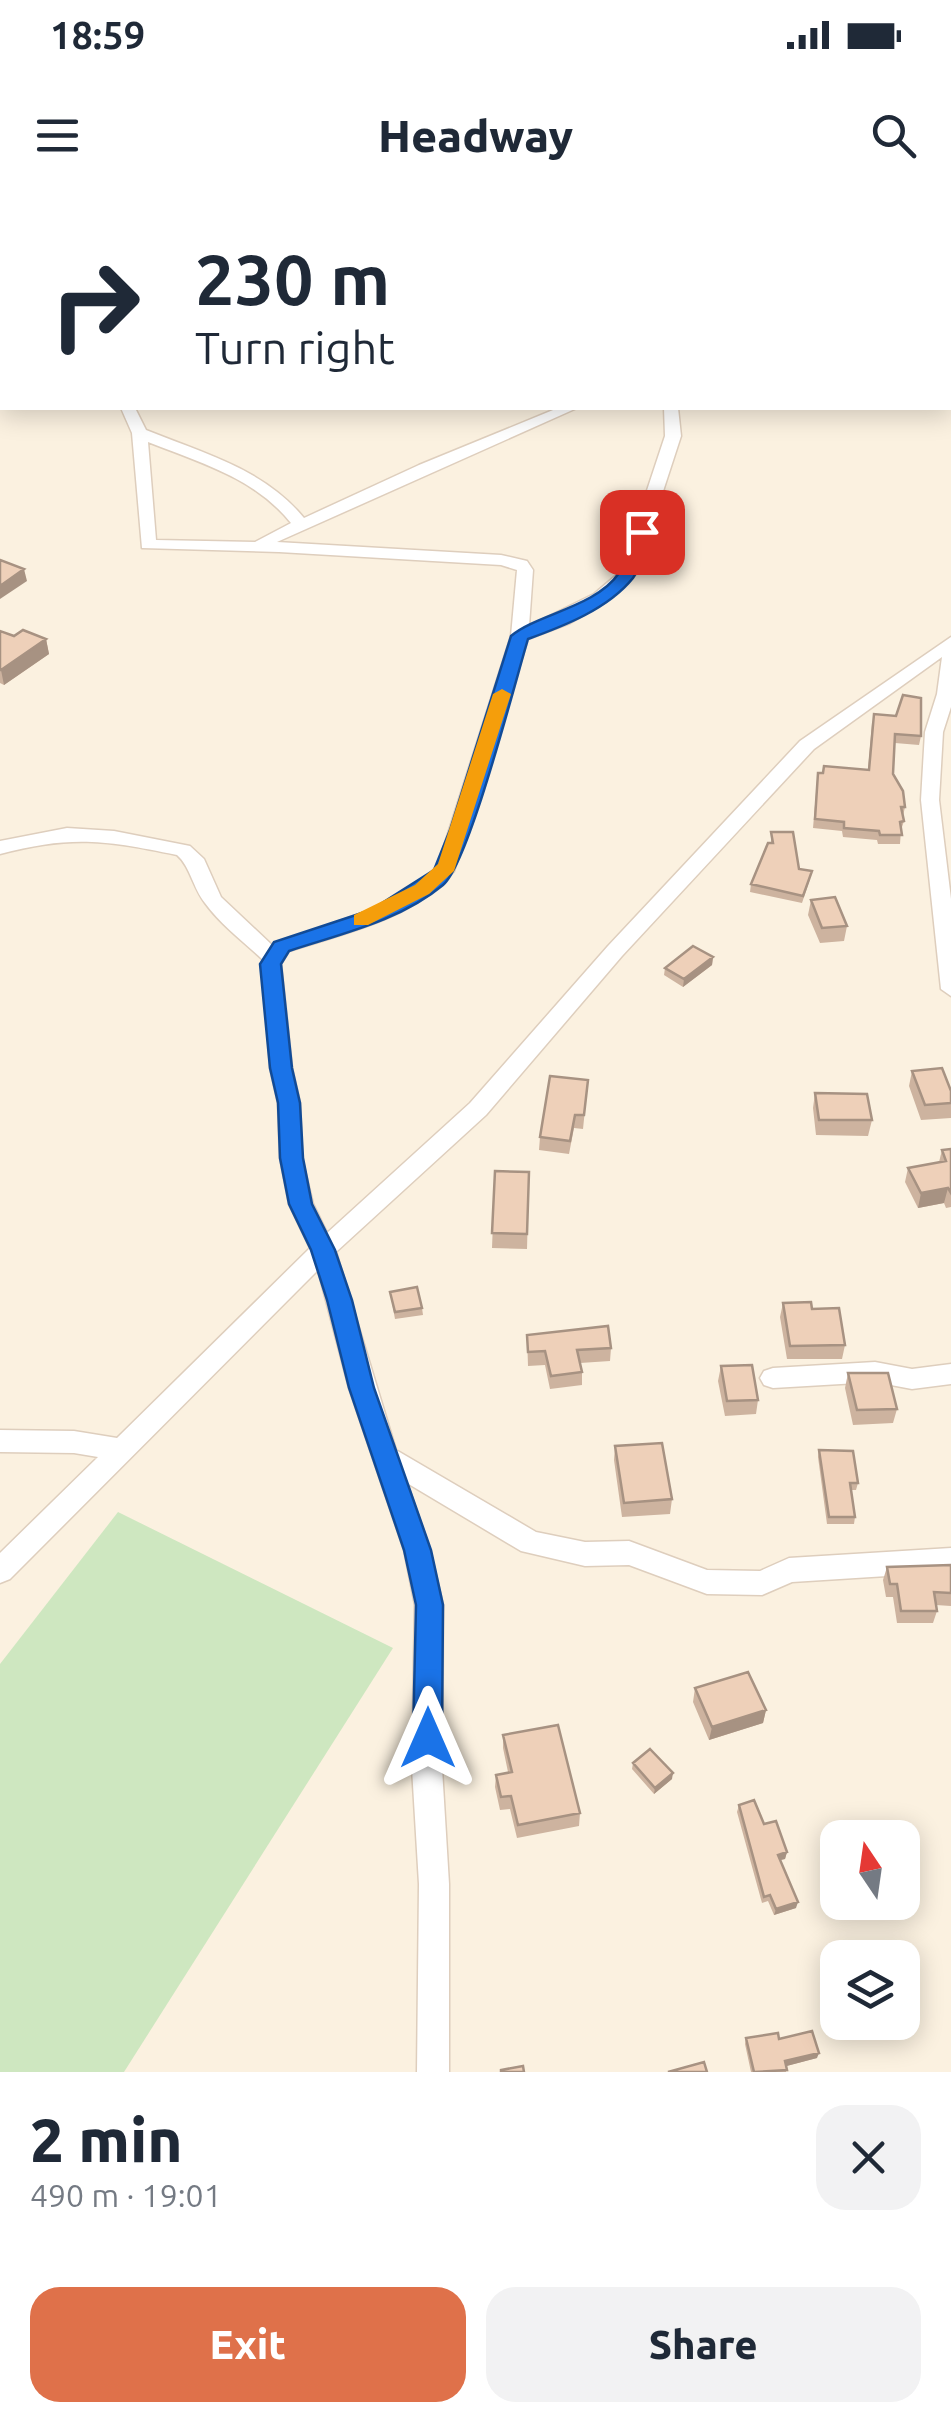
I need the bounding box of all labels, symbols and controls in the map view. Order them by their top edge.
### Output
text: 18:59 [50,14,145,56]
icon: menu [30,108,85,163]
icon: search [866,108,921,163]
text: Headway [378,110,573,161]
icon: right [30,240,160,370]
text: 230 m [195,240,390,318]
text: Turn right [195,322,395,373]
pin [600,490,685,575]
icon: arrive [615,505,670,560]
position arrow [376,1686,480,1790]
north arrow [820,1820,920,1920]
map controls [820,1820,920,2040]
button: layers [820,1940,920,2040]
button: close [816,2105,921,2210]
text: 2 min [30,2106,183,2173]
text: 490 m · 19:01 [30,2177,222,2213]
button: Exit [30,2287,466,2402]
button: Share [486,2287,921,2402]

